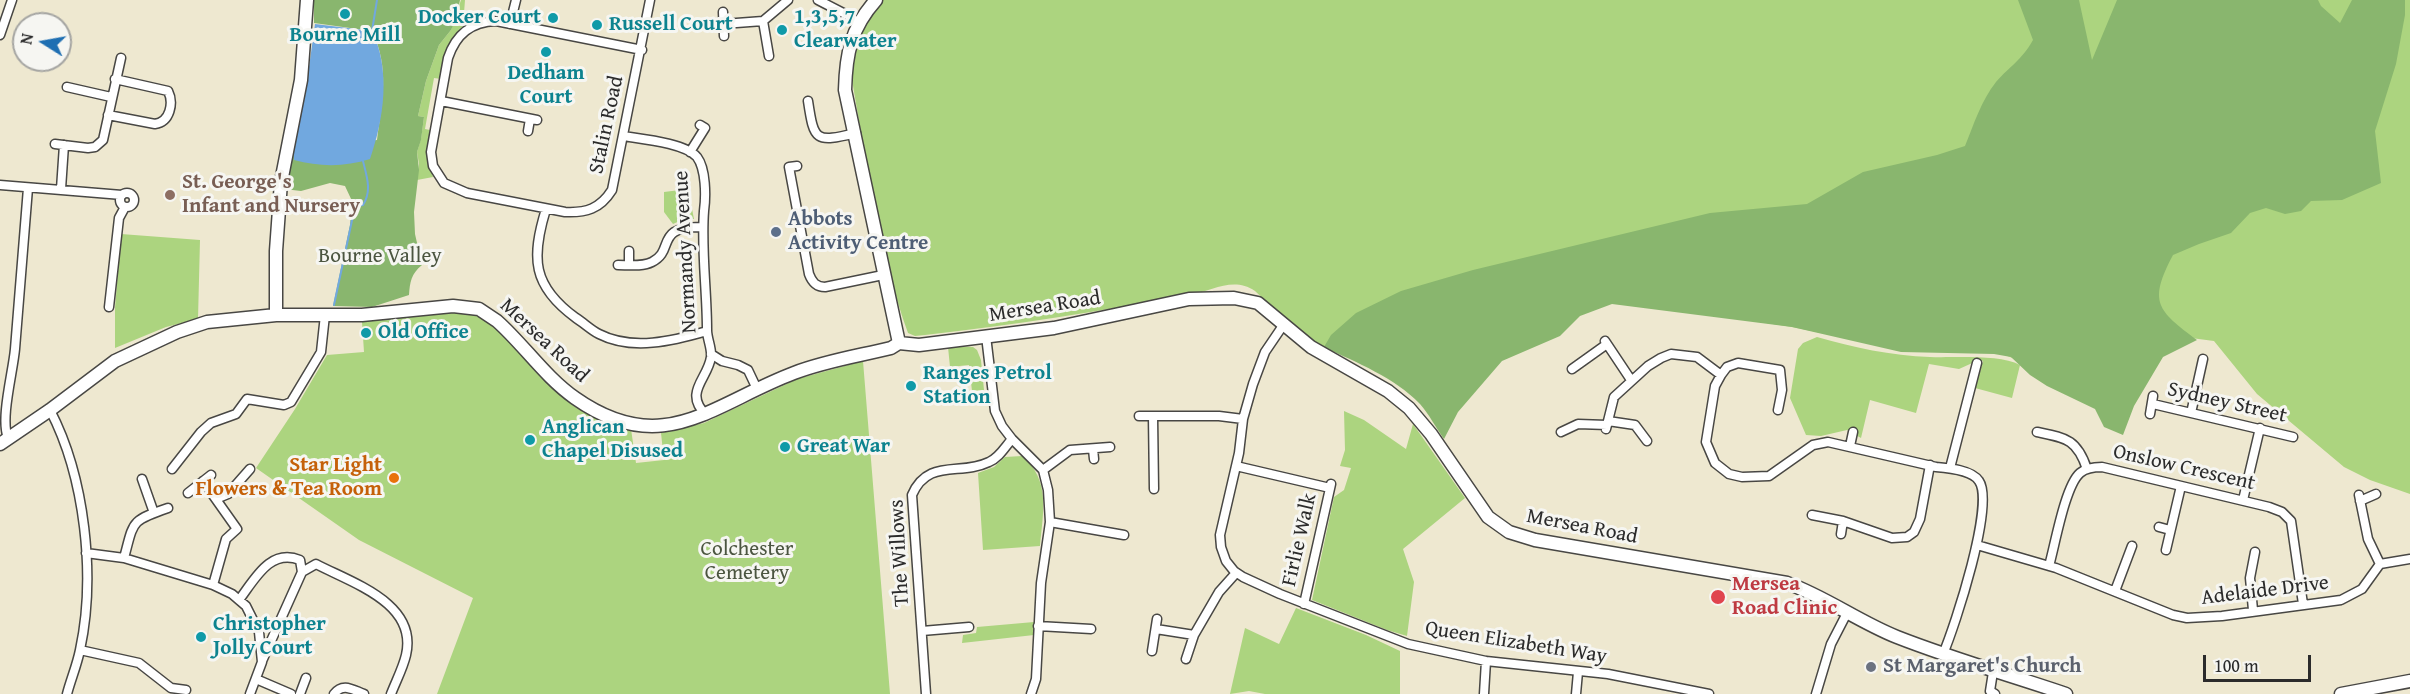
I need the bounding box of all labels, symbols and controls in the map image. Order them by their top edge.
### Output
place label: Docker Court [418,5,541,31]
place label: 1,3,5,7 Clearwater [794,5,897,55]
marker: Bourne Mill [338,7,352,21]
marker: Docker Court [546,11,560,25]
north arrow [12,12,72,72]
place label: Russell Court [609,12,733,38]
marker: Russell Court [590,18,604,32]
place label: Bourne Mill [290,23,400,49]
marker: 1,3,5,7 Clearwater [775,23,789,37]
text: N [13,31,39,46]
marker: Dedham Court [539,45,553,59]
place label: Dedham Court [507,61,585,111]
street label: Stalin Road [584,74,630,176]
place label: St. George's Infant and Nursery [182,170,360,220]
street label: Normandy Avenue [669,170,703,334]
marker: St. George's Infant and Nursery [163,188,177,202]
place label: Abbots Activity Centre [788,207,928,257]
marker: Abbots Activity Centre [769,225,783,239]
park label: Bourne Valley [318,244,442,270]
street label: Mersea Road [988,286,1102,328]
street label: Mersea Road [494,293,594,389]
place label: Old Office [378,320,469,346]
marker: Old Office [359,326,373,340]
place label: Ranges Petrol Station [923,361,1052,411]
street label: Sydney Street [2165,377,2289,429]
marker: Ranges Petrol Station [904,379,918,393]
place label: Anglican Chapel Disused [542,415,683,465]
marker: Anglican Chapel Disused [523,433,537,447]
place label: Great War [797,434,890,460]
street label: Onslow Crescent [2111,439,2257,497]
marker: Great War [778,440,792,454]
place label: Star Light Flowers & Tea Room [195,453,382,503]
marker: Star Light Flowers & Tea Room [387,471,401,485]
street label: Firlie Walk [1277,491,1323,589]
street label: The Willows [885,499,915,607]
street label: Mersea Road [1524,504,1640,550]
park label: Colchester Cemetery [701,537,793,587]
street label: Adelaide Drive [2200,571,2330,611]
place label: Mersea Road Clinic [1732,572,1837,622]
marker: Mersea Road Clinic [1709,588,1727,606]
place label: Christopher Jolly Court [213,612,326,662]
street label: Queen Elizabeth Way [1423,616,1609,670]
marker: Christopher Jolly Court [194,630,208,644]
scale bar [2206,643,2314,681]
text: 100 m [2214,652,2259,679]
place label: St Margaret's Church [1883,654,2081,680]
marker: St Margaret's Church [1864,660,1878,674]

